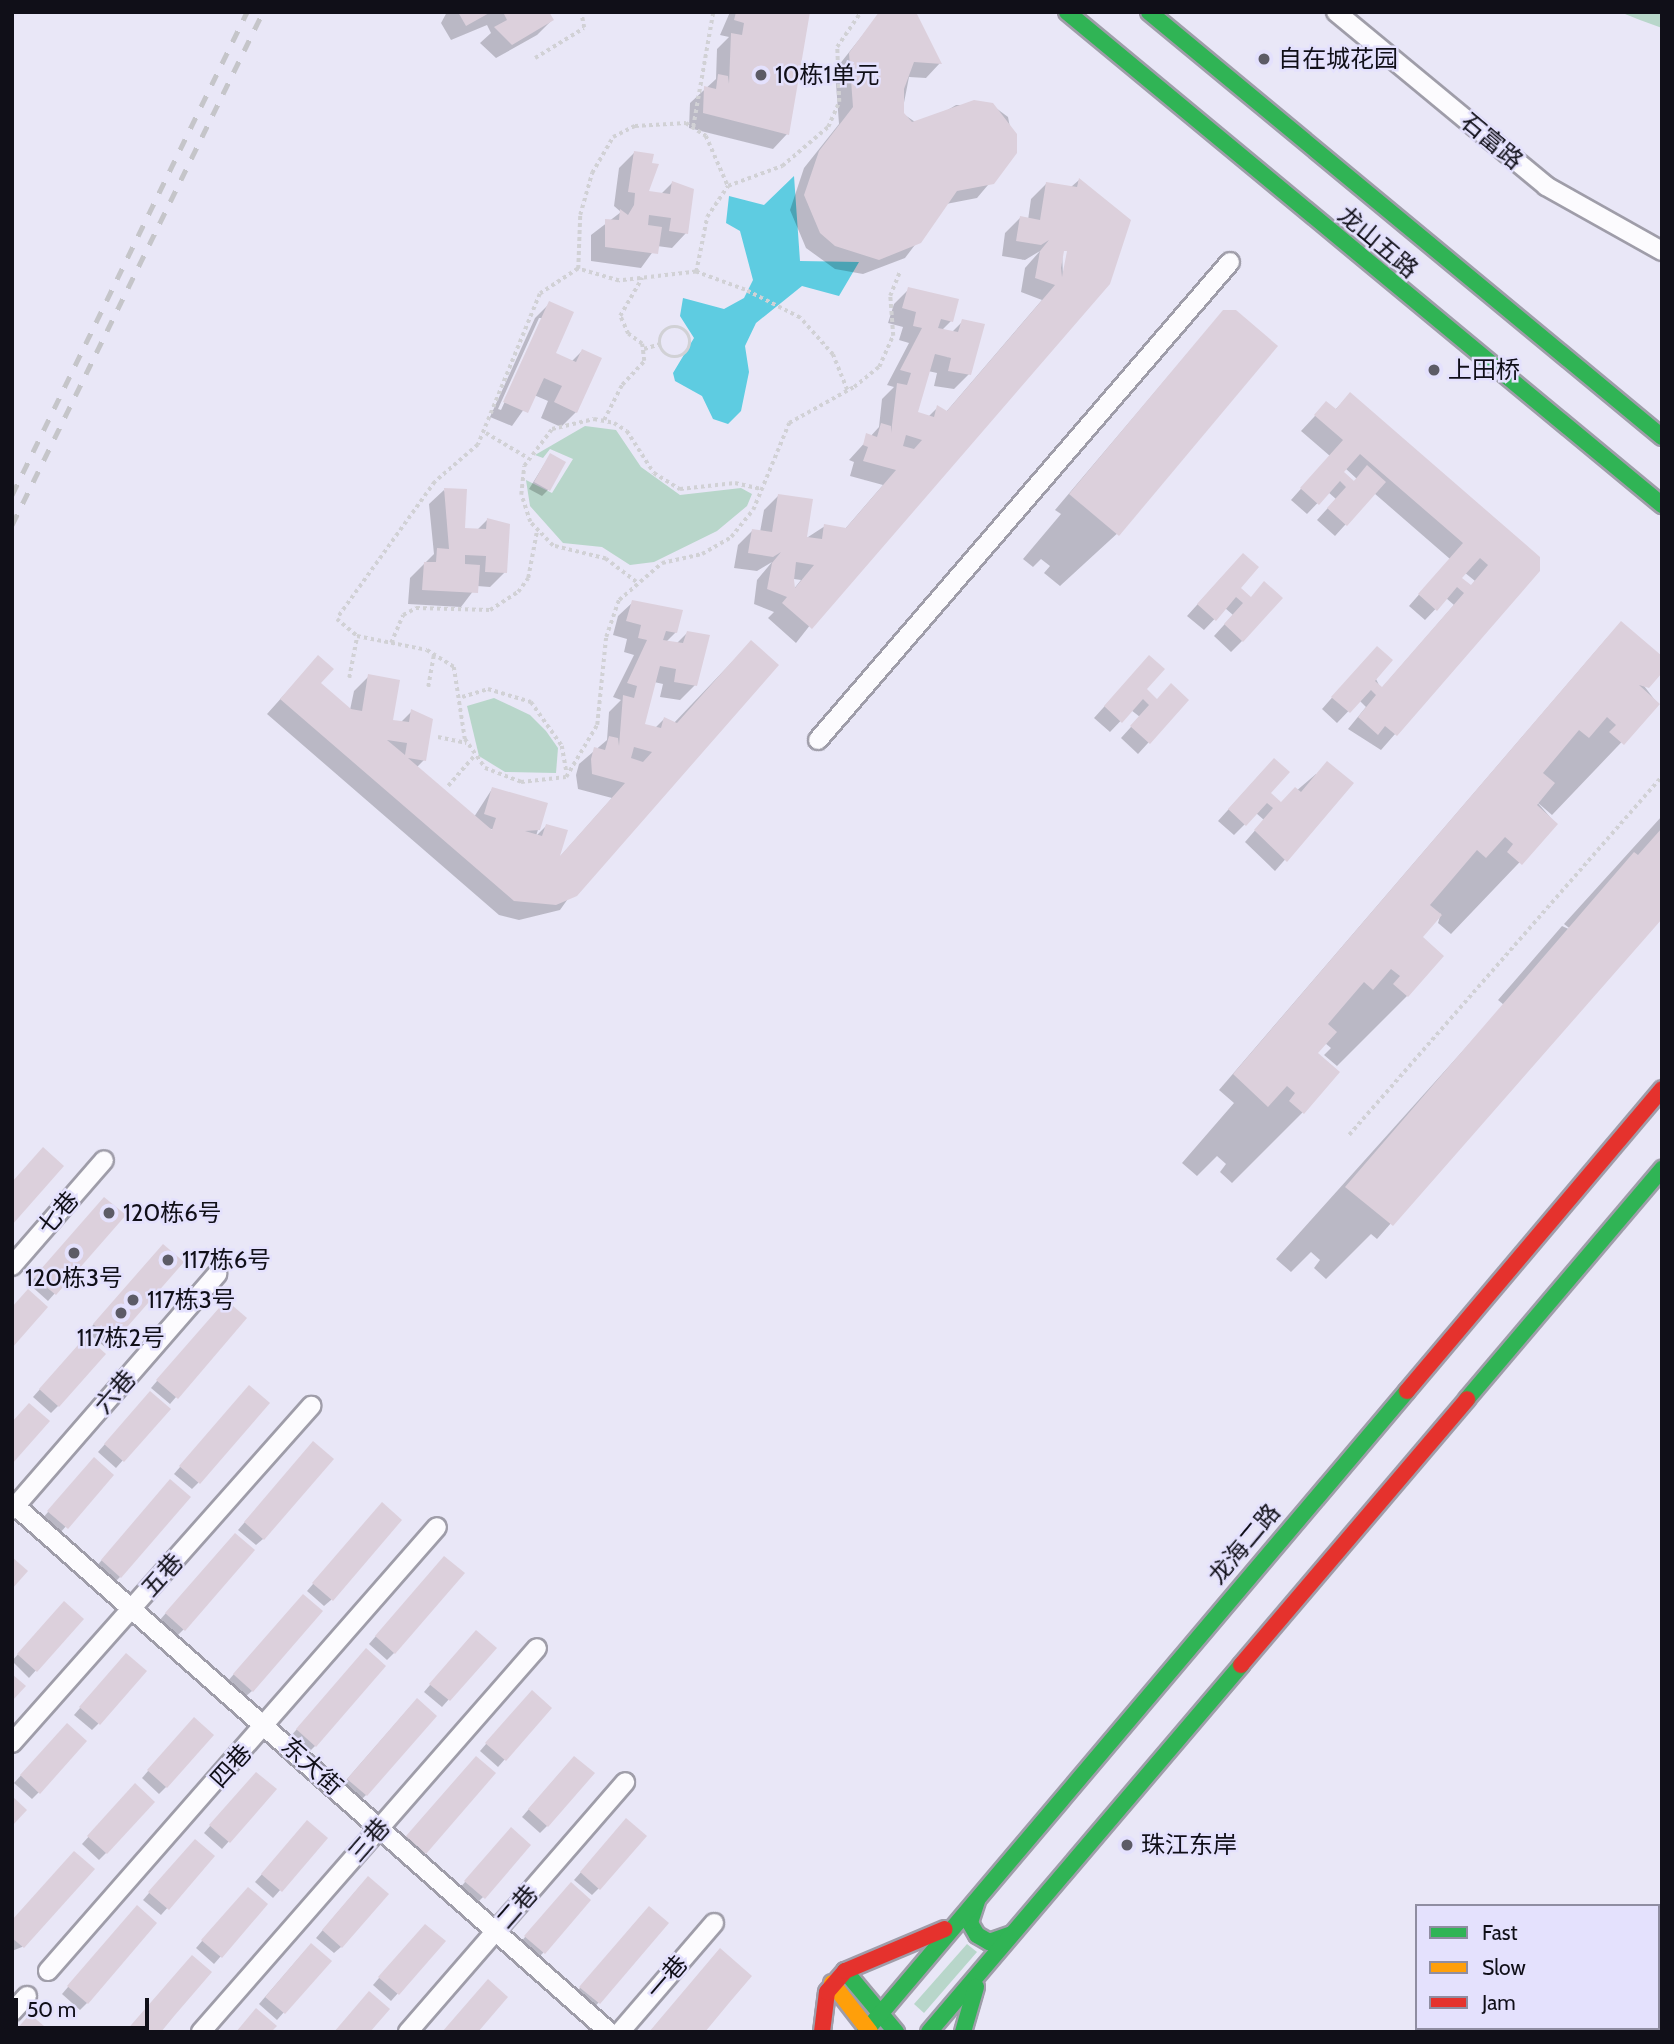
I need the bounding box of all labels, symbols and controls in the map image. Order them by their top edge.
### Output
place label: 自在城花园 [1278,45,1398,73]
marker: 自在城花园 [1256,51,1272,67]
place label: 10栋1单元 [775,61,879,89]
marker: 10栋1单元 [753,67,769,83]
street label: 石富路 [1455,107,1529,175]
street label: 龙山五路 [1332,200,1424,284]
place label: 上田桥 [1448,356,1520,384]
marker: 上田桥 [1426,362,1442,378]
street label: 七巷 [31,1185,85,1241]
place label: 120栋6号 [123,1199,222,1227]
marker: 120栋6号 [101,1205,117,1221]
marker: 120栋3号 [66,1245,82,1261]
place label: 117栋6号 [182,1246,271,1274]
marker: 117栋6号 [160,1252,176,1268]
place label: 120栋3号 [25,1264,123,1292]
place label: 117栋3号 [147,1286,236,1314]
marker: 117栋3号 [125,1292,141,1308]
marker: 117栋2号 [113,1305,129,1321]
place label: 117栋2号 [77,1324,165,1352]
street label: 六巷 [88,1364,142,1420]
street label: 龙海二路 [1202,1498,1286,1590]
street label: 五巷 [135,1548,189,1602]
street label: 东大街 [276,1731,348,1801]
street label: 四巷 [204,1739,258,1793]
street label: 三巷 [342,1812,396,1868]
place label: 珠江东岸 [1141,1831,1237,1859]
marker: 珠江东岸 [1119,1837,1135,1853]
street label: 二巷 [490,1879,544,1935]
legend [1415,1904,1660,2030]
text: Fast [1482,1920,1518,1945]
street label: 一巷 [640,1949,694,2005]
text: Slow [1482,1955,1526,1980]
scale bar [18,1984,152,2028]
text: Jam [1482,1990,1516,2015]
text: 50 m [27,1997,76,2022]

